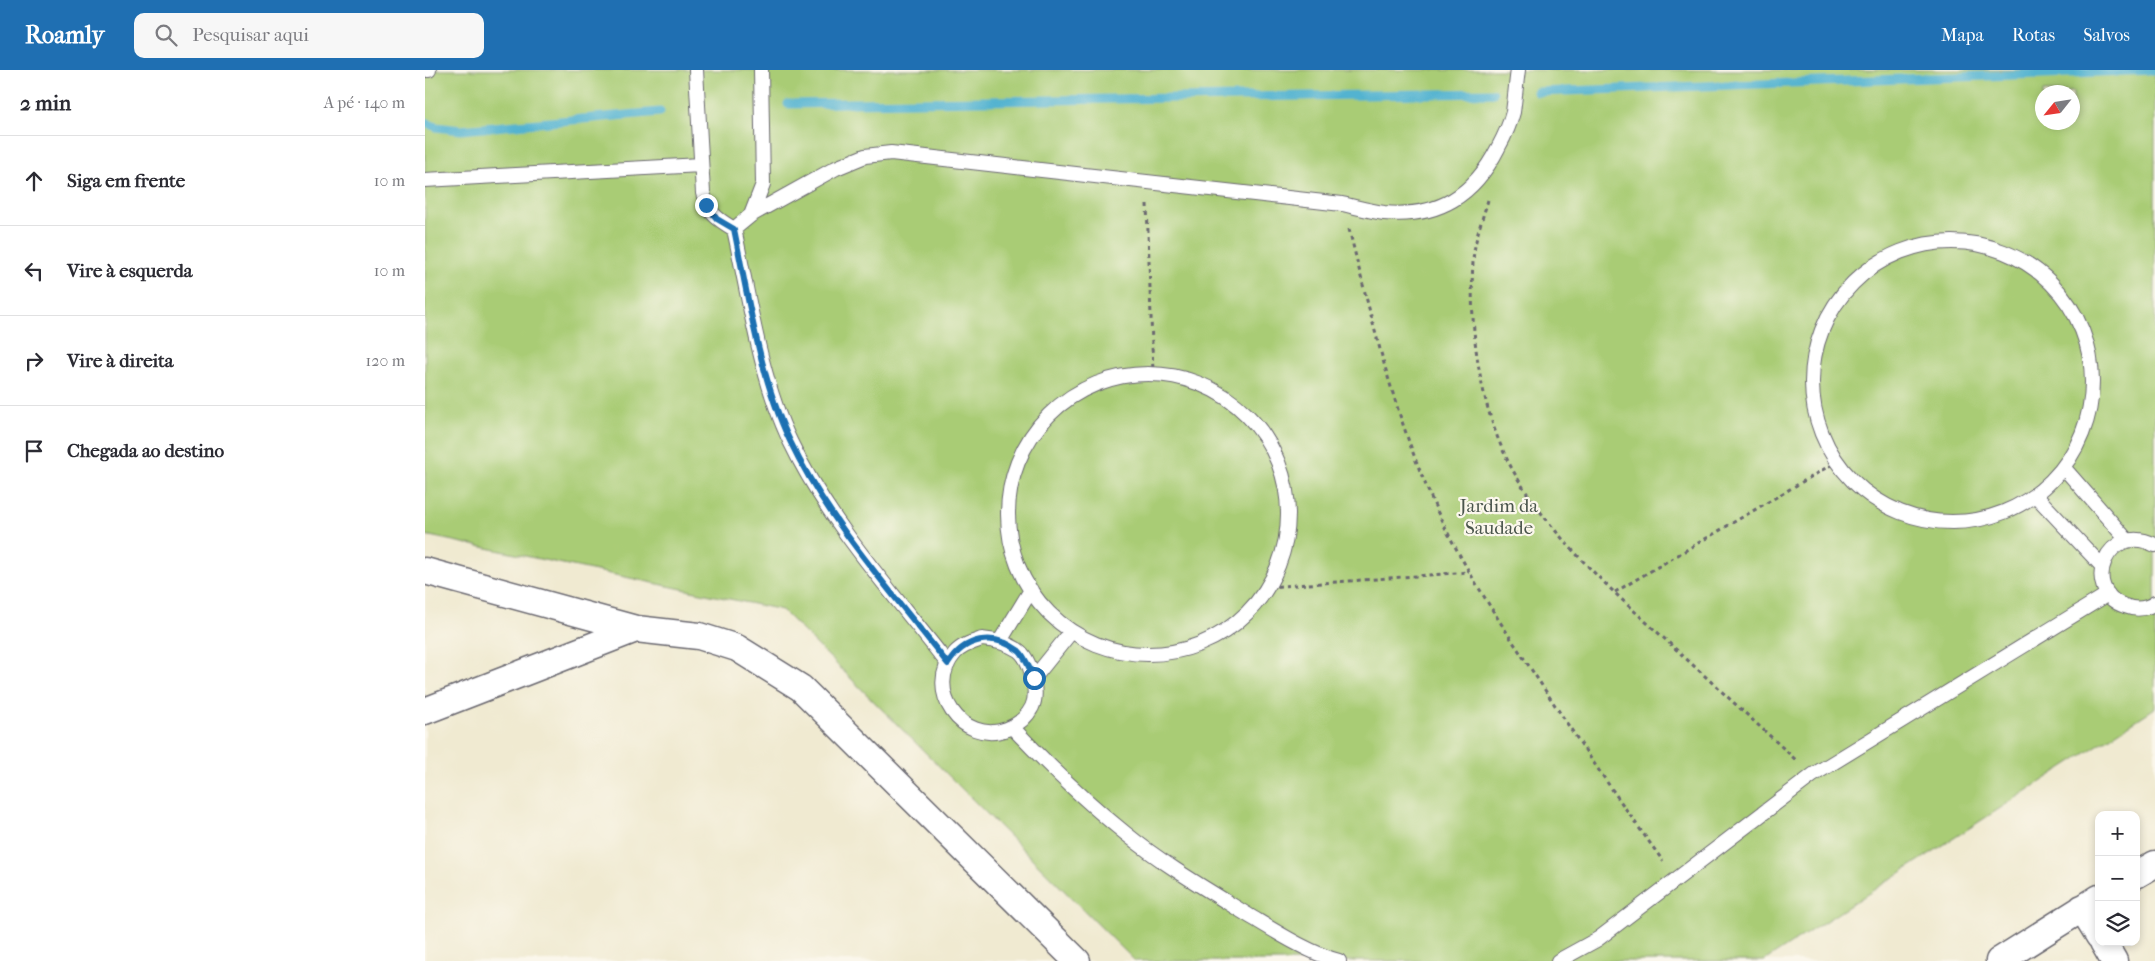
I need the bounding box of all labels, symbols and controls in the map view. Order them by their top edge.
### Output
search box [134,13,484,58]
text: Roamly [25,21,104,49]
icon: search [152,21,180,49]
text: Pesquisar aqui [192,24,309,46]
text: Mapa [1941,25,1984,46]
text: Rotas [2012,25,2055,46]
text: Salvos [2083,25,2130,46]
north arrow [2035,85,2080,130]
text: 2 min [20,91,71,115]
text: A pé · 140 m [324,93,405,112]
icon: ahead [20,167,48,195]
text: Siga em frente [67,170,185,192]
text: 10 m [374,171,405,190]
route end [695,194,718,217]
icon: left [20,257,48,285]
text: Vire à esquerda [67,260,193,282]
text: 10 m [374,261,405,280]
icon: right [20,347,48,375]
text: Vire à direita [67,350,174,372]
text: 120 m [366,351,405,370]
icon: arrive [20,437,48,465]
text: Chegada ao destino [67,440,224,462]
park label: Jardim da Saudade [1458,495,1538,539]
route start [1023,667,1046,690]
map controls [2095,811,2140,946]
button: + [2095,811,2140,856]
button: − [2095,856,2140,901]
button: layers [2095,901,2140,946]

